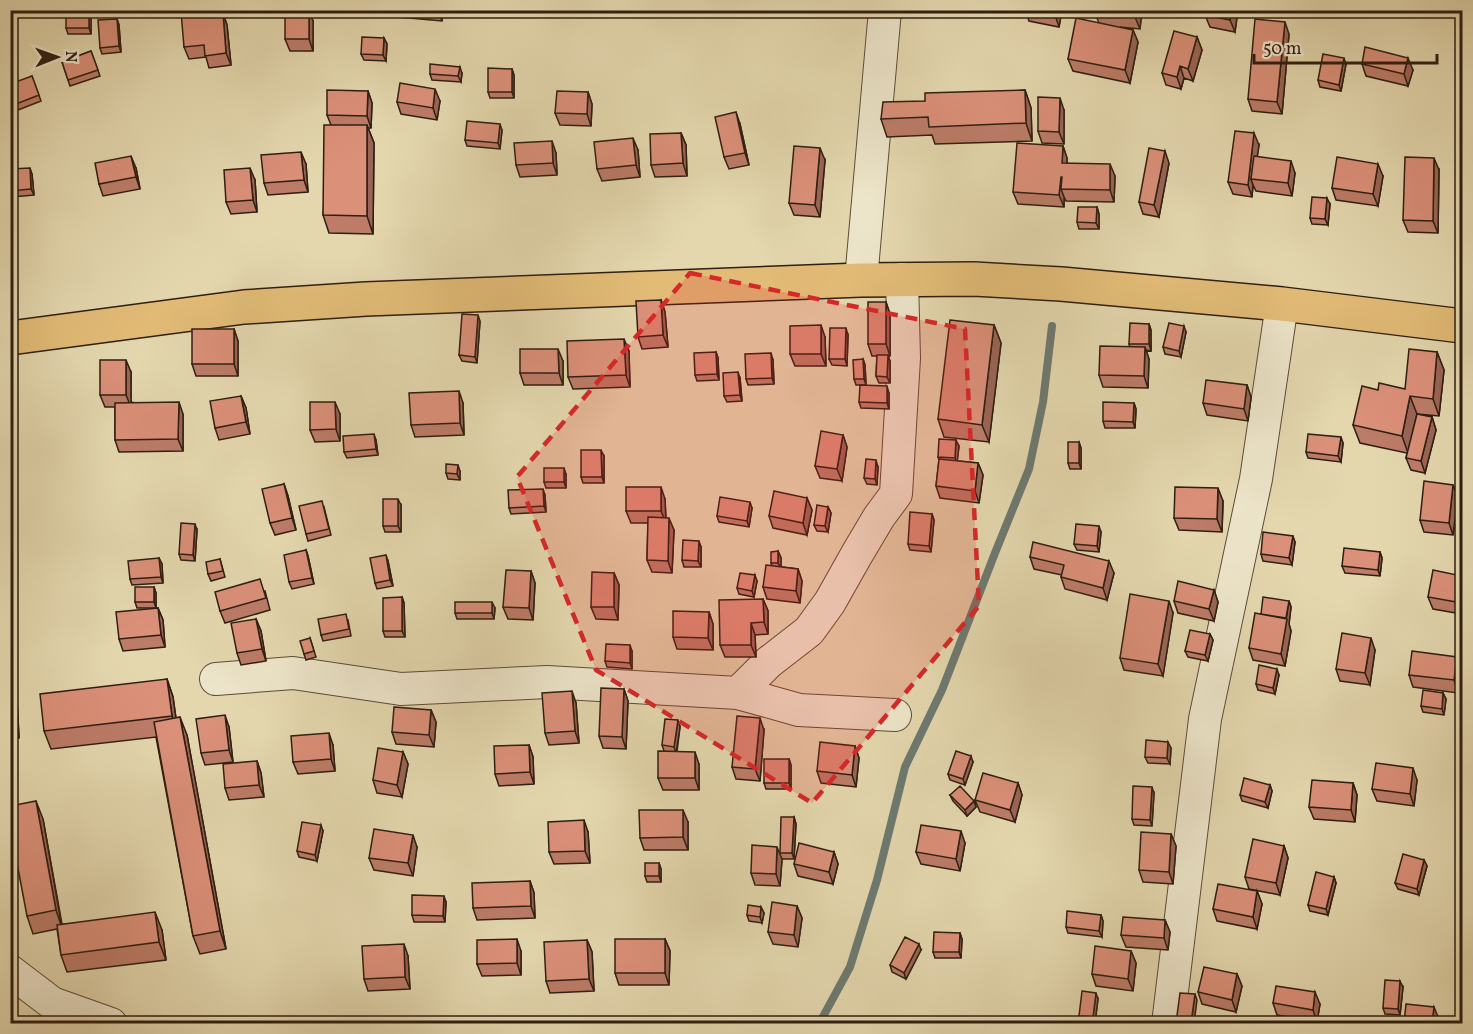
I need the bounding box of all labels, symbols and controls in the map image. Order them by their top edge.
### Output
north arrow [27,27,87,87]
scale bar [1254,27,1437,65]
text: 50 m [1263,37,1302,62]
text: N [59,51,81,63]

